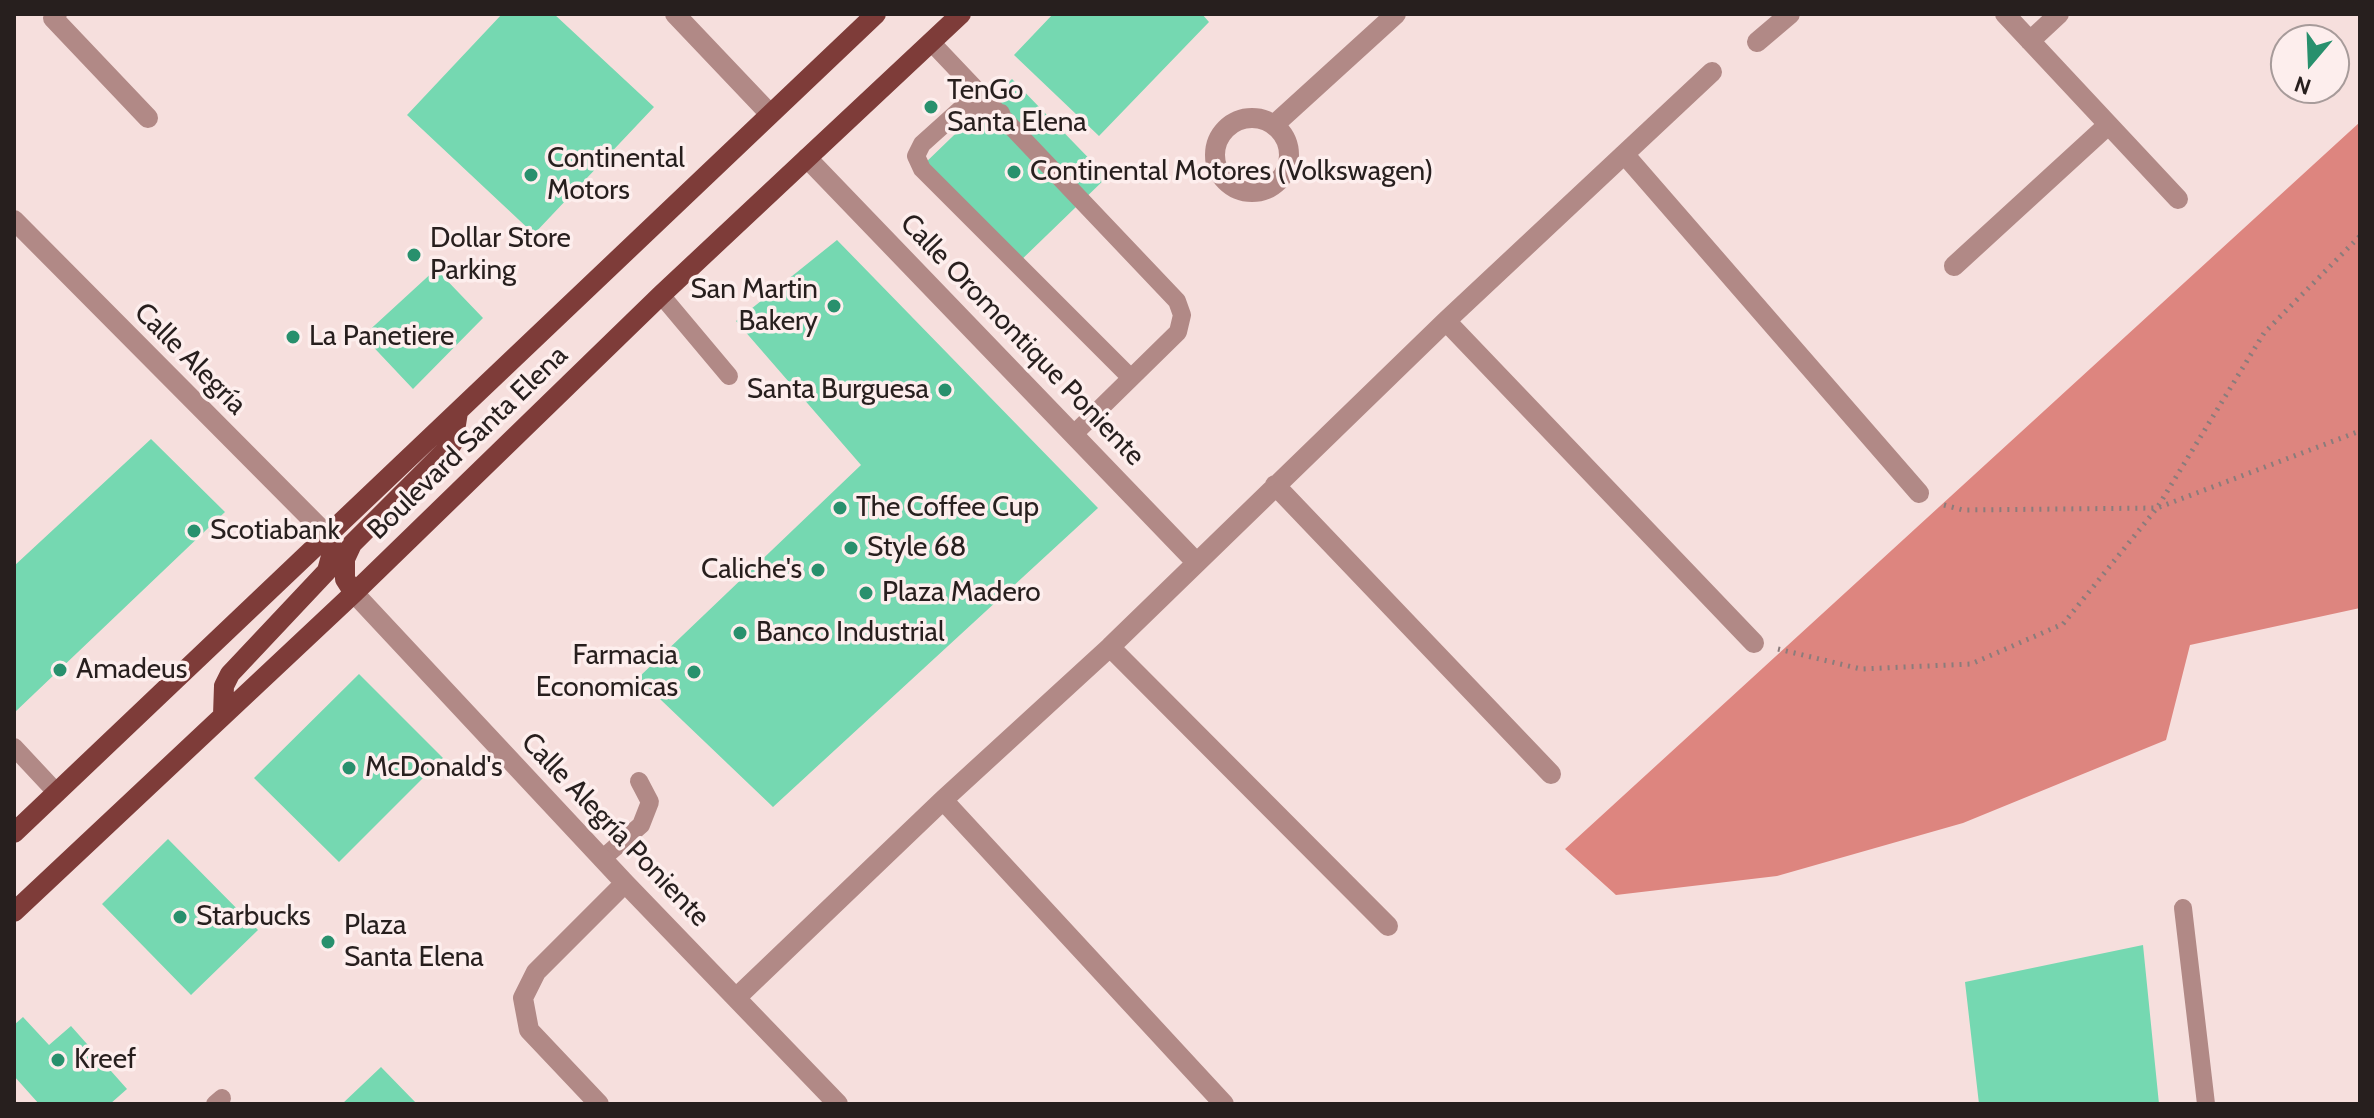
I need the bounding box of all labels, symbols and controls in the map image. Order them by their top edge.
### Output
north arrow [2270,24,2350,104]
text: N [2291,70,2314,101]
place label: TenGo Santa Elena [947,74,1087,140]
marker: TenGo Santa Elena [922,98,940,116]
place label: Continental Motors [547,142,685,208]
place label: Continental Motores (Volkswagen) [1030,155,1433,189]
marker: Continental Motores (Volkswagen) [1005,163,1023,181]
marker: Continental Motors [522,166,540,184]
street label: Calle Oromontique Poniente [893,207,1151,473]
place label: Dollar Store Parking [430,222,571,288]
marker: Dollar Store Parking [405,246,423,264]
place label: San Martin Bakery [690,273,818,339]
street label: Calle Alegría [127,296,253,422]
marker: San Martin Bakery [825,297,843,315]
place label: La Panetiere [309,320,454,354]
marker: La Panetiere [284,328,302,346]
street label: Boulevard Santa Elena [361,339,575,547]
place label: Santa Burguesa [747,373,929,407]
marker: Santa Burguesa [936,381,954,399]
place label: The Coffee Cup [856,491,1039,525]
marker: The Coffee Cup [831,499,849,517]
place label: Scotiabank [210,514,340,548]
marker: Scotiabank [185,522,203,540]
place label: Style 68 [867,531,966,565]
marker: Style 68 [842,539,860,557]
place label: Caliche's [701,553,802,587]
marker: Caliche's [809,561,827,579]
place label: Plaza Madero [882,576,1041,610]
marker: Plaza Madero [857,584,875,602]
place label: Banco Industrial [756,616,945,650]
marker: Banco Industrial [731,624,749,642]
place label: Farmacia Economicas [536,639,678,705]
place label: Amadeus [76,653,187,687]
marker: Amadeus [51,661,69,679]
marker: Farmacia Economicas [685,663,703,681]
street label: Calle Alegría Poniente [514,726,716,934]
place label: McDonald's [365,751,503,785]
marker: McDonald's [340,759,358,777]
place label: Starbucks [196,900,311,934]
marker: Starbucks [171,908,189,926]
place label: Plaza Santa Elena [344,909,484,975]
marker: Plaza Santa Elena [319,933,337,951]
place label: Kreef [74,1043,136,1077]
marker: Kreef [49,1051,67,1069]

